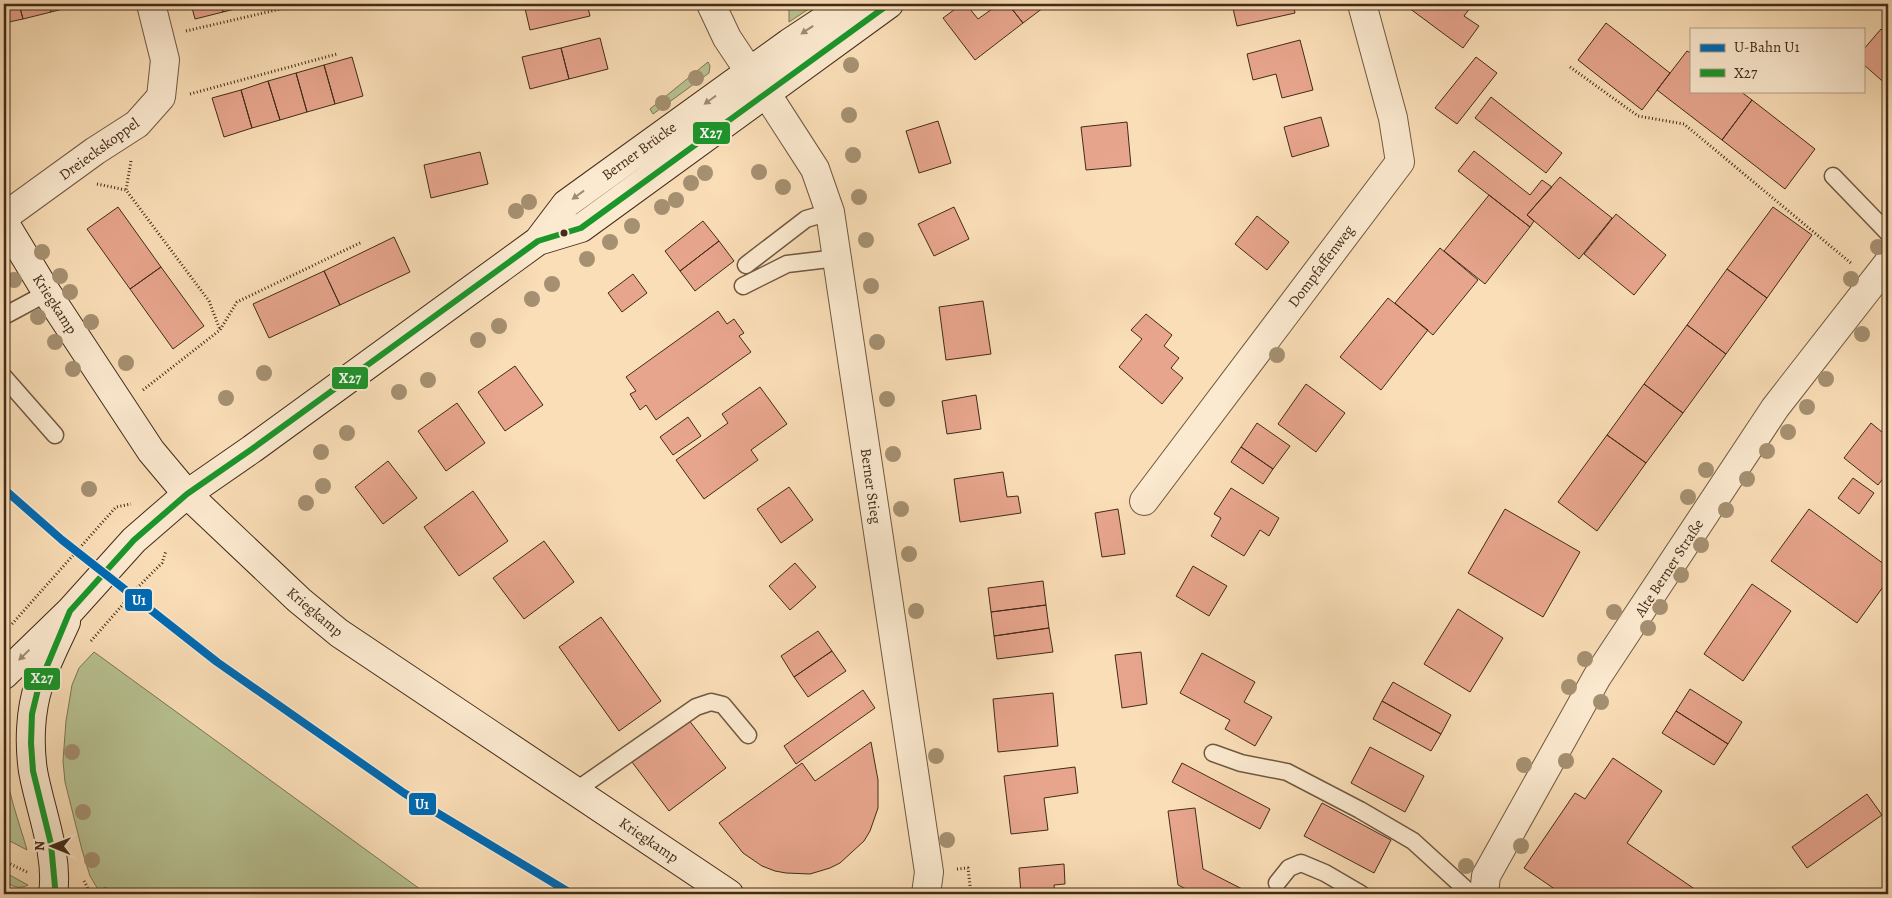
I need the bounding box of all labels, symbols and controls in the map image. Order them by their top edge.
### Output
one-way arrow [800,26,814,35]
legend [1690,28,1864,92]
text: U-Bahn U1 [1734,37,1800,57]
text: X27 [1734,63,1758,83]
one-way arrow [704,94,717,105]
street label: Dreieckskoppel [55,113,143,185]
street label: Berner Brücke [598,117,681,185]
line badge: X27 [692,121,731,145]
text: X27 [700,124,722,143]
one-way arrow [571,190,585,200]
street label: Dompfaffenweg [1283,220,1359,311]
unlabelled marker [559,228,569,238]
street label: Kriegkamp [28,270,82,338]
line badge: X27 [331,366,369,390]
text: X27 [339,369,361,388]
street label: Berner Stieg [856,447,886,526]
street label: Alte Berner Straße [1629,515,1708,622]
street label: Kriegkamp [283,582,348,642]
line badge: U1 [124,588,153,612]
text: U1 [132,591,146,610]
one-way arrow [19,649,31,661]
line badge: X27 [23,667,61,691]
text: X27 [31,669,53,688]
line badge: U1 [408,792,437,816]
text: U1 [415,795,429,814]
street label: Kriegkamp [615,813,683,867]
north arrow [28,820,78,870]
text: N [30,841,49,851]

